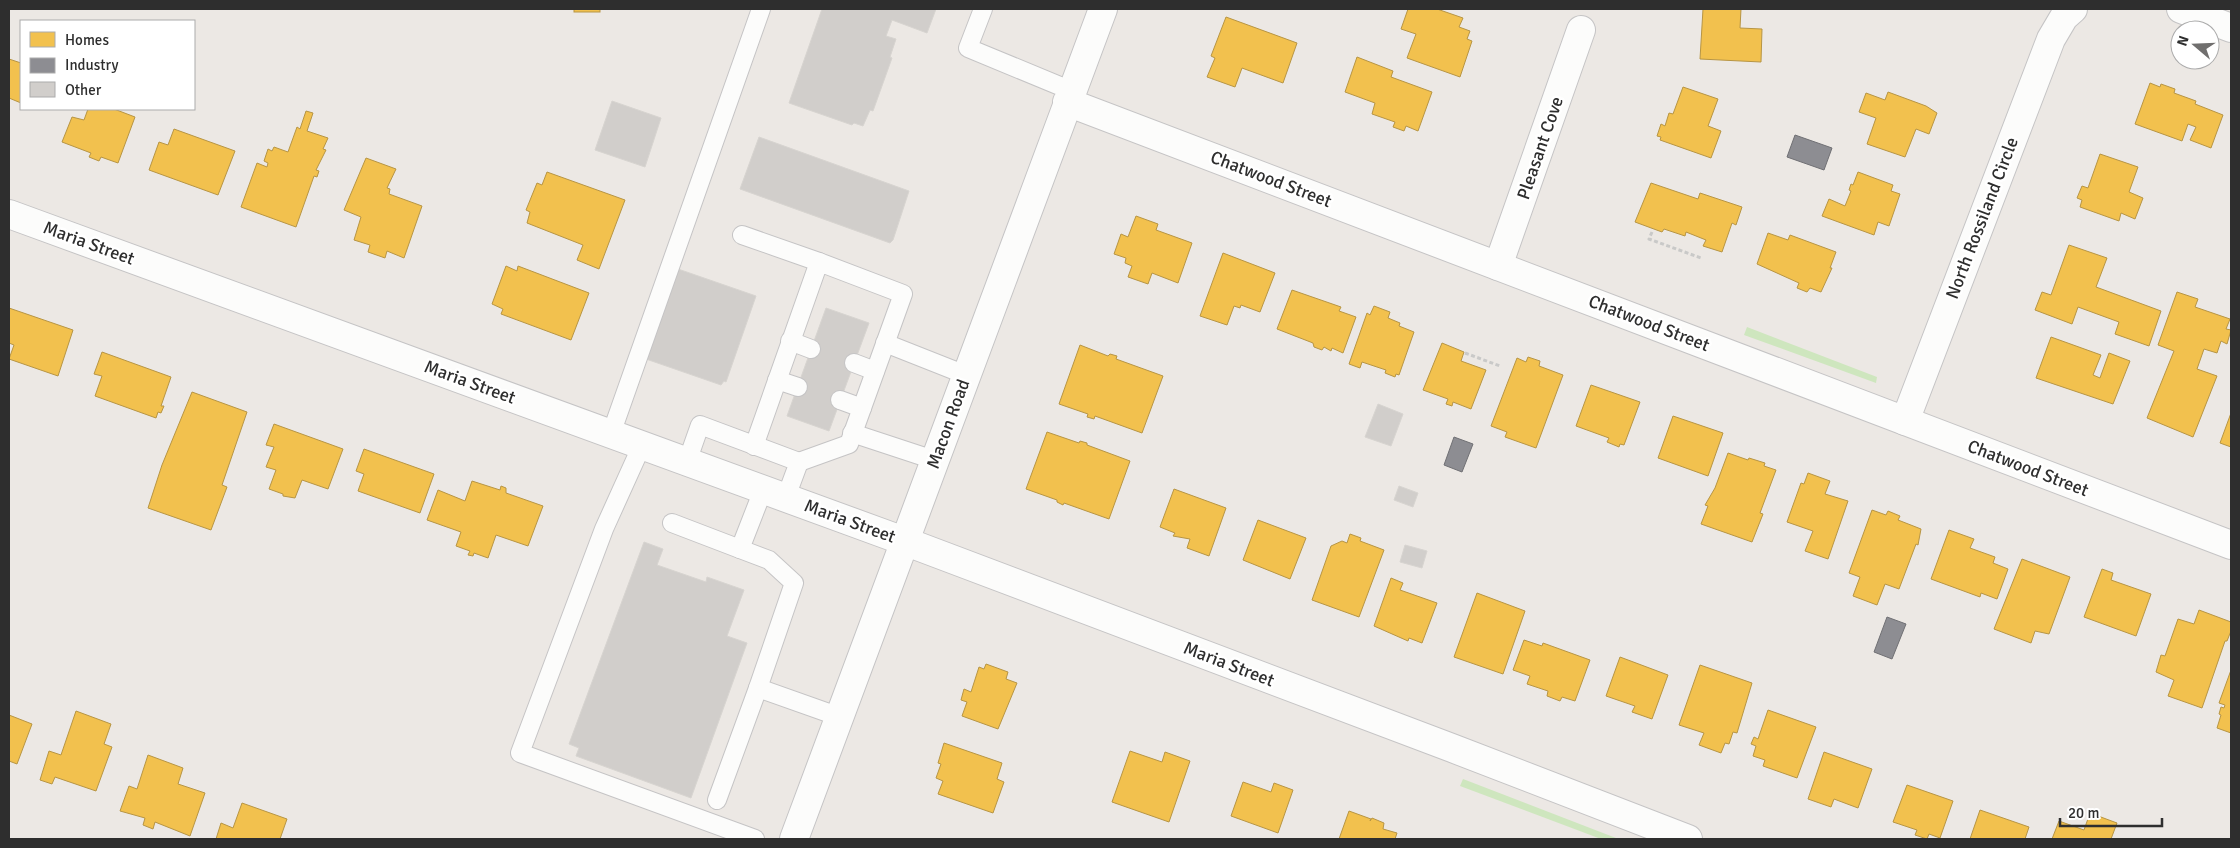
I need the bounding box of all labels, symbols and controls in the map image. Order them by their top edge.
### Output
legend [20,20,195,110]
north arrow [2170,20,2220,70]
text: Homes [65,31,109,49]
text: N [2174,34,2193,48]
text: Industry [65,56,118,74]
text: Other [65,81,102,99]
street label: Pleasant Cove [1512,94,1568,202]
street label: North Rossiland Circle [1941,134,2023,302]
street label: Chatwood Street [1207,146,1335,212]
street label: Maria Street [40,216,138,270]
street label: Chatwood Street [1585,290,1713,356]
street label: Maria Street [421,355,519,409]
street label: Macon Road [922,376,974,472]
street label: Chatwood Street [1964,435,2092,501]
street label: Maria Street [801,494,899,548]
street label: Maria Street [1180,637,1278,691]
scale bar [2060,796,2162,828]
text: 20 m [2068,804,2099,822]

